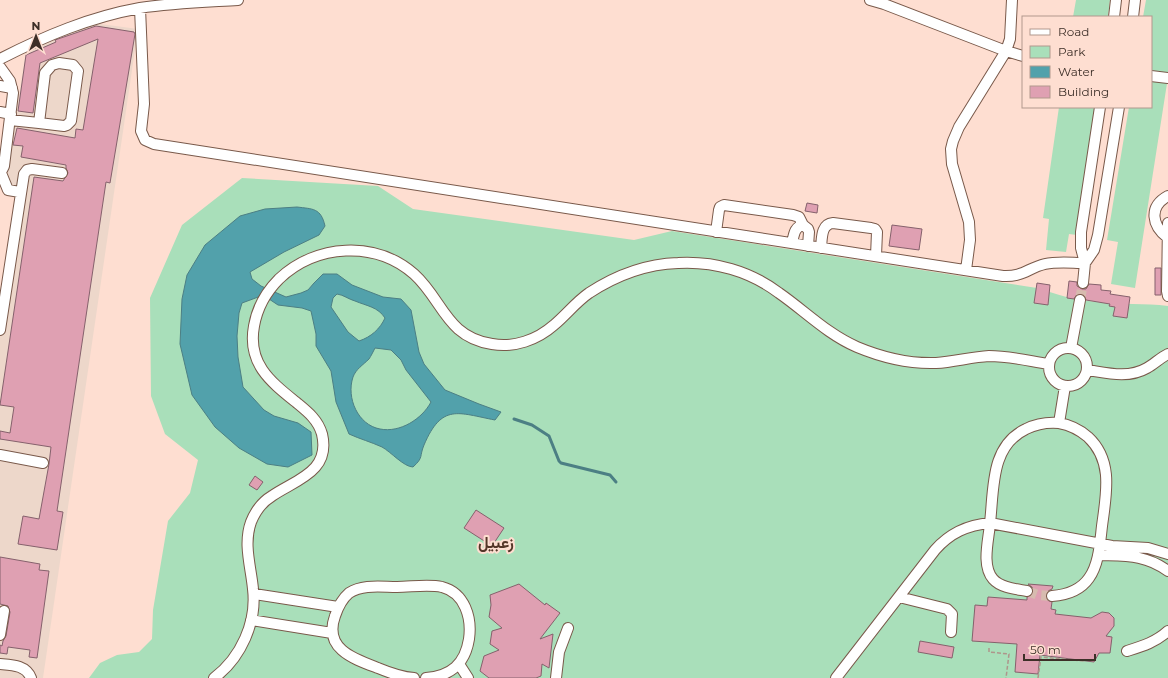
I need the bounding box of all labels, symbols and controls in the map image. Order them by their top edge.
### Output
north arrow [16,16,56,56]
legend [1022,16,1152,108]
text: N [32,19,40,33]
text: Road [1058,24,1089,39]
text: Park [1058,44,1086,59]
text: Water [1058,64,1095,79]
text: Building [1058,84,1109,99]
district label: زعبيل [478,533,514,553]
scale bar [1024,636,1095,662]
text: 50 m [1030,642,1061,657]

